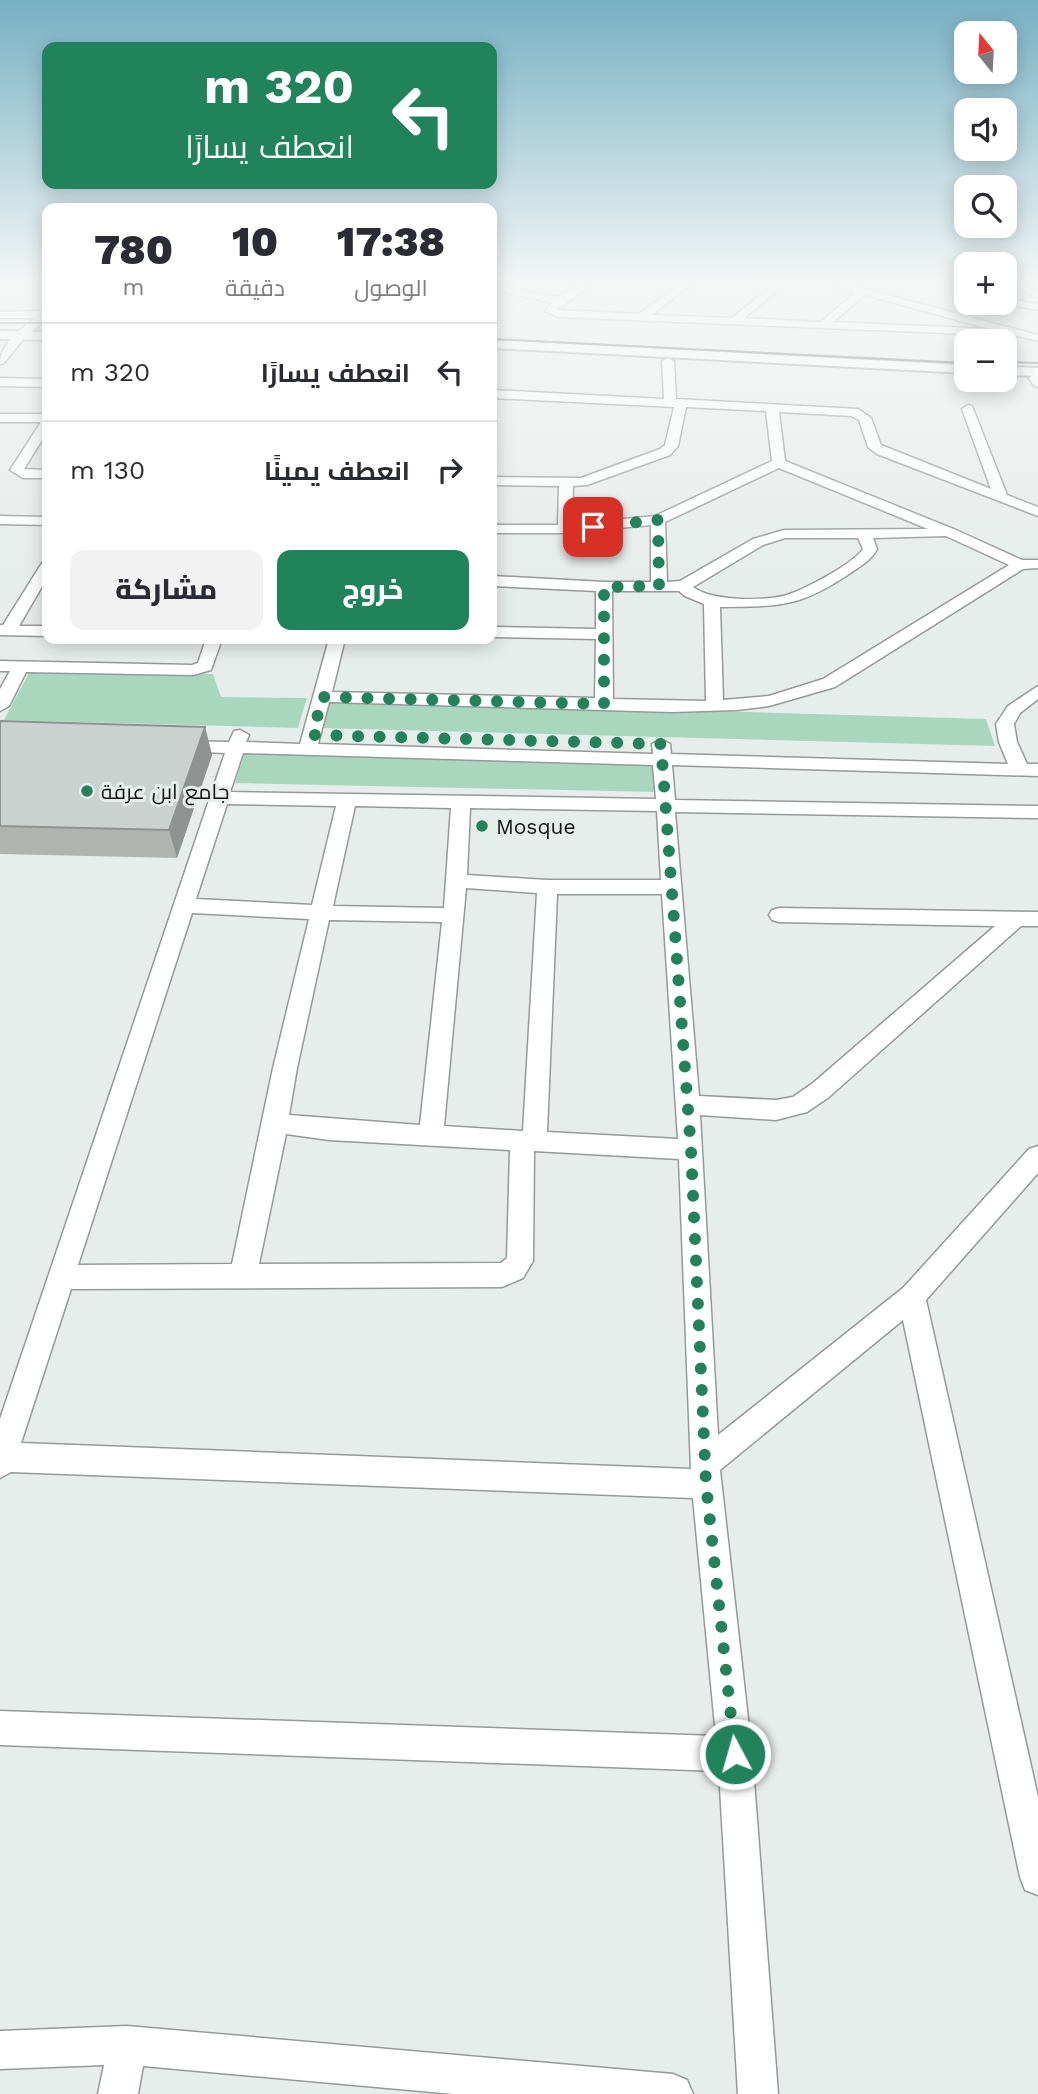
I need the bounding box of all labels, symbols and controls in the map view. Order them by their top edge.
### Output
north arrow [954,21,1017,84]
map controls [954,21,1017,392]
text: 320 m [204,57,354,115]
icon: left [378,70,469,161]
button: sound [954,98,1017,161]
text: انعطف يسارًا [185,128,354,166]
button: search [954,175,1017,238]
text: 10 [232,217,278,266]
text: 17:38 [337,217,445,266]
text: 780 [94,225,173,274]
button: + [954,252,1017,315]
text: m [123,274,145,301]
text: دقيقة [225,275,285,302]
text: الوصول [354,275,428,302]
button: − [954,329,1017,392]
icon: left [431,353,469,391]
text: 320 m [70,357,150,387]
text: انعطف يسارًا [261,358,410,388]
icon: right [431,451,469,489]
text: 130 m [70,455,145,485]
text: انعطف يمينًا [264,456,410,486]
pin [563,497,623,557]
icon: arrive [574,508,612,546]
button: مشاركة [70,550,263,630]
button: خروج [277,550,469,630]
place label: جامع ابن عرفة [101,779,229,806]
marker: جامع ابن عرفة [79,783,95,799]
place label: Mosque [496,814,576,839]
marker: Mosque [474,818,490,834]
position arrow [698,1717,772,1791]

